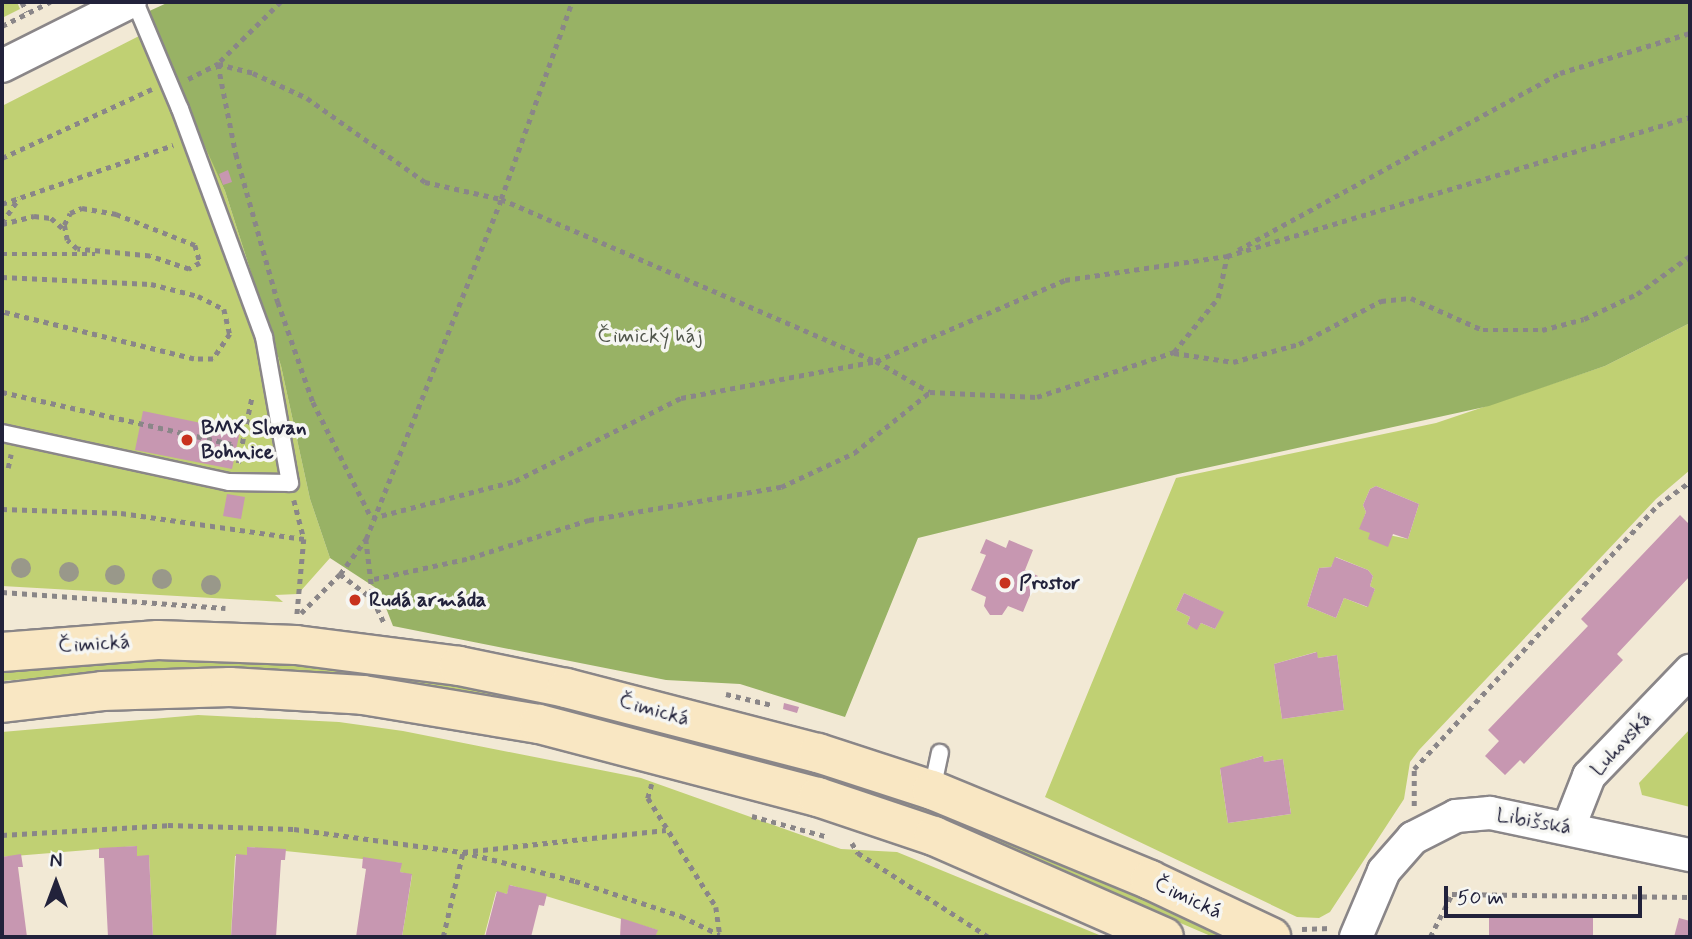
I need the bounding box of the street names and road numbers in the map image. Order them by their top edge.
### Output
street label: Čimická [57,629,131,659]
street label: Čimická [616,688,692,732]
street label: Luhovská [1585,707,1657,781]
street label: Libišská [1495,802,1573,840]
street label: Čimická [1150,871,1226,925]

